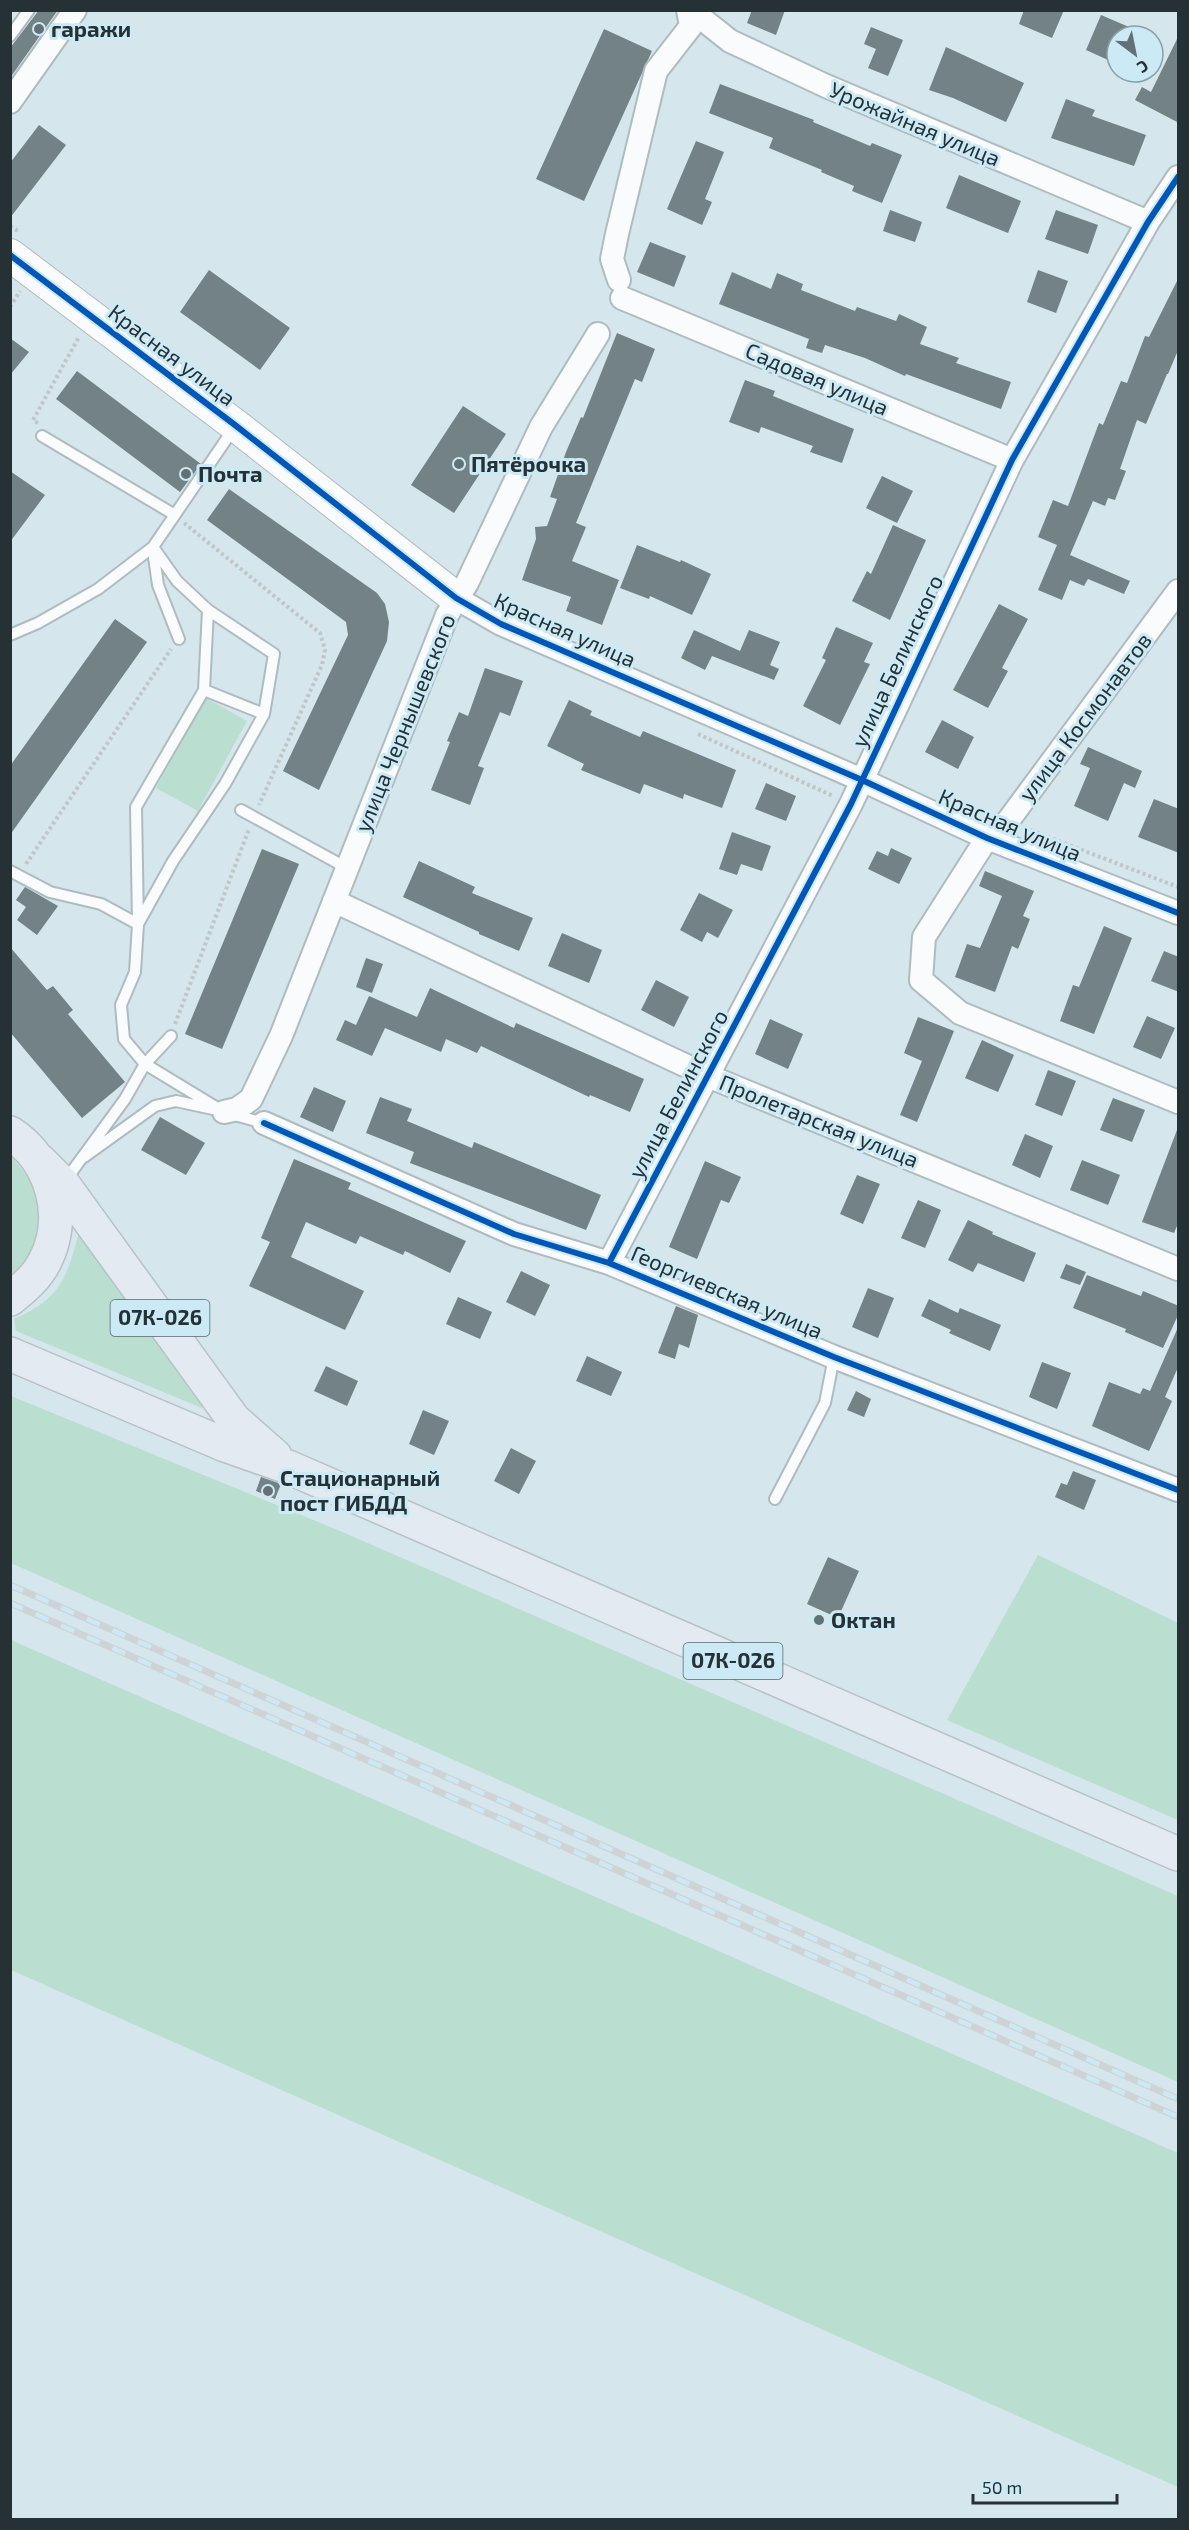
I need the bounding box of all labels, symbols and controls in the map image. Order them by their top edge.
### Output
place label: гаражи [51,15,131,41]
marker: гаражи [32,22,46,36]
north arrow [1105,24,1165,84]
text: С [1134,57,1152,78]
street label: Урожайная улица [826,75,1005,172]
street label: Красная улица [103,298,241,411]
street label: Садовая улица [742,336,893,421]
place label: Пятёрочка [471,450,586,476]
marker: Пятёрочка [452,457,466,471]
place label: Почта [198,460,263,486]
marker: Почта [179,467,193,481]
street label: улица Белинского [845,570,948,751]
street label: Красная улица [490,586,640,673]
street label: улица Чернышевского [348,610,461,836]
street label: улица Космонавтов [1012,627,1157,806]
street label: Красная улица [935,782,1086,867]
street label: улица Белинского [622,1005,733,1183]
street label: Пролетарская улица [716,1068,923,1173]
street label: Георгиевская улица [627,1239,827,1344]
road number: 07К-026 [110,1300,210,1336]
place label: Стационарный пост ГИБДД [280,1464,440,1515]
marker: Стационарный пост ГИБДД [261,1484,275,1498]
place label: Октан [831,1606,896,1632]
marker: Октан [812,1613,826,1627]
road number: 07К-026 [684,1643,783,1679]
scale bar [973,2467,1117,2505]
text: 50 m [982,2476,1022,2498]

